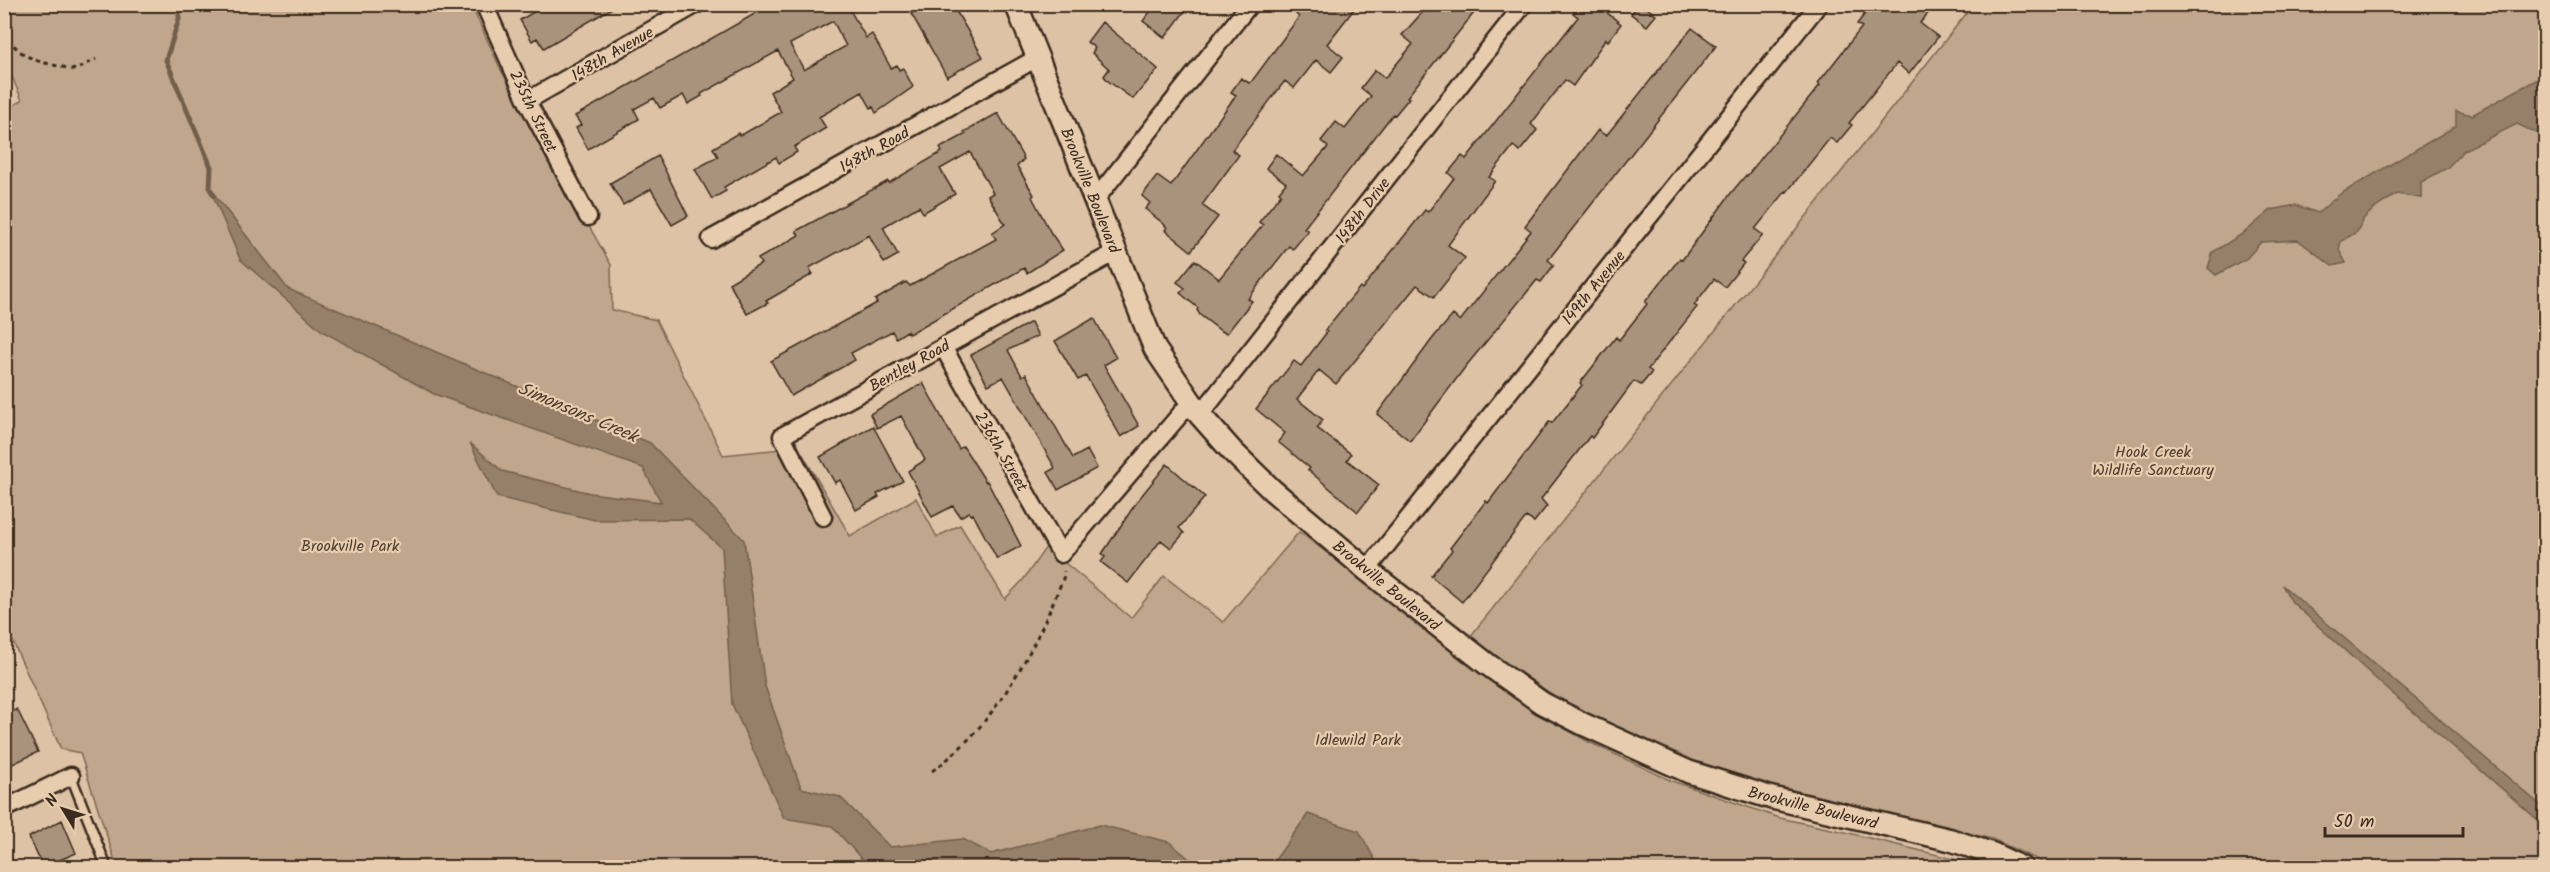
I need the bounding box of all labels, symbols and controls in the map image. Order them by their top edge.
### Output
street label: 148th Avenue [567,21,659,88]
street label: 235th Street [502,66,564,158]
street label: 148th Road [835,120,915,180]
street label: Brookville Boulevard [1053,124,1127,258]
street label: 148th Drive [1329,172,1397,249]
street label: 149th Avenue [1556,245,1632,331]
street label: Bentley Road [865,333,956,399]
water label: Simonsons Creek [513,375,644,453]
street label: 236th Street [968,407,1034,497]
park label: Hook Creek Wildlife Sanctuary [2092,440,2214,483]
park label: Brookville Park [301,534,400,559]
street label: Brookville Boulevard [1326,535,1447,638]
park label: Idlewild Park [1315,728,1401,753]
north arrow [33,779,93,839]
street label: Brookville Boulevard [1745,780,1881,837]
text: N [39,789,65,812]
scale bar [2325,800,2463,838]
text: 50 m [2334,808,2374,837]

